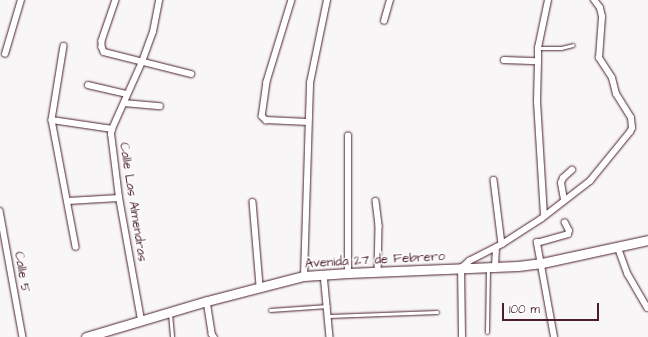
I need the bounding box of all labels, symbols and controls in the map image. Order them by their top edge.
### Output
street label: Calle Las Almendras [116,141,150,263]
street label: Avenida 27 de Febrero [304,249,446,271]
street label: Calle 5 [11,250,33,294]
scale bar [504,295,601,321]
text: 100 m [509,301,540,318]

